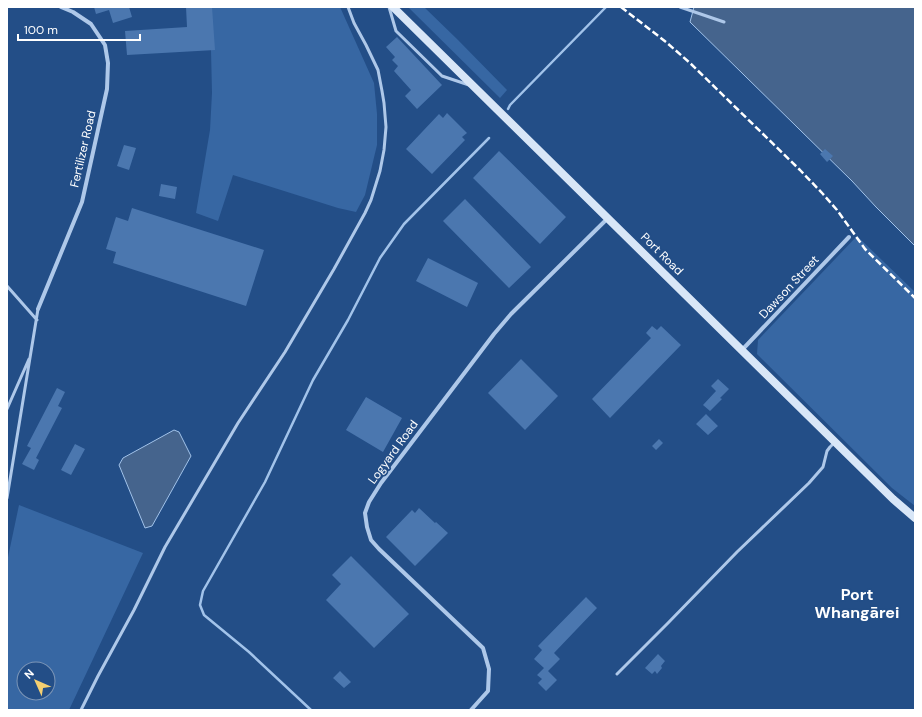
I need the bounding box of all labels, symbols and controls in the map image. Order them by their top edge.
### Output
scale bar [18,16,140,42]
text: 100 m [24,22,58,38]
street label: Fertilizer Road [66,109,100,189]
street label: Port Road [637,229,687,279]
street label: Dawson Street [756,252,823,322]
street label: Logyard Road [364,417,422,487]
district label: Port Whangārei [815,584,899,623]
north arrow [16,661,56,701]
text: N [21,666,37,682]

